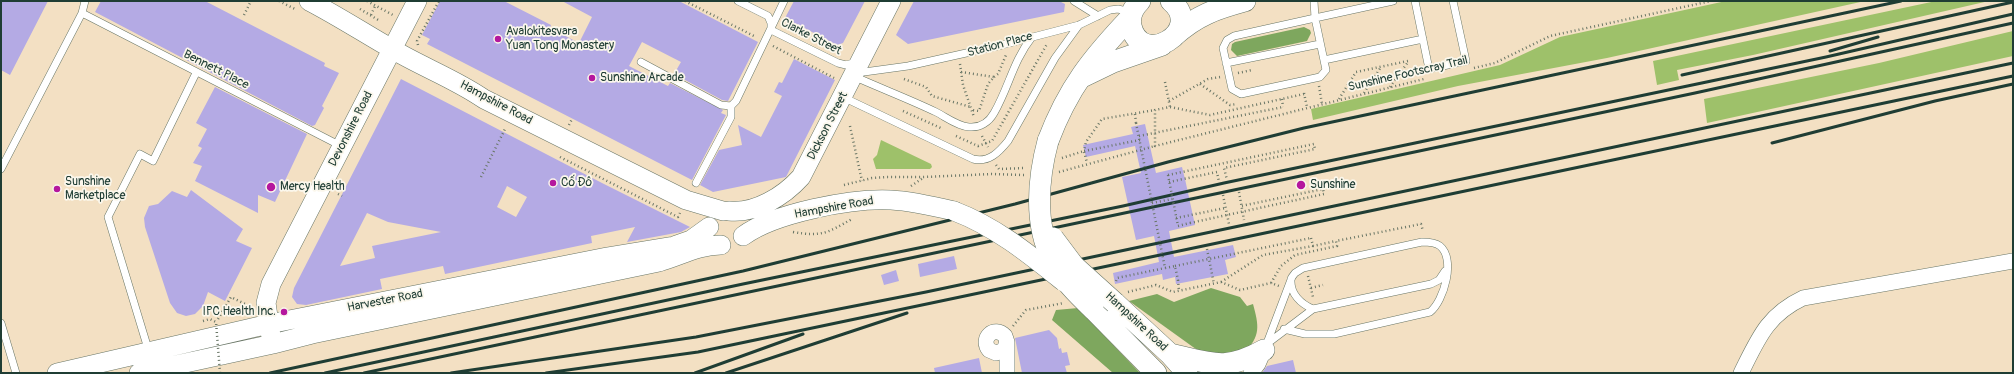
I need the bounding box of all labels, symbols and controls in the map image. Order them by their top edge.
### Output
street label: Clarke Street [778,16,844,58]
place label: Avalokitesvara Yuan Tong Monastery [506,25,614,53]
street label: Station Place [966,29,1034,61]
marker: Avalokitesvara Yuan Tong Monastery [493,34,503,44]
street label: Bennett Place [181,47,251,93]
street label: Sunshine Footscray Trail [1347,53,1469,95]
place label: Sunshine Arcade [600,71,684,85]
marker: Sunshine Arcade [587,73,597,83]
street label: Hampshire Road [457,78,535,128]
street label: Devonshire Road [326,89,376,169]
street label: Dickson Street [805,90,851,162]
place label: Sunshine Marketplace [65,175,125,203]
place label: Cố Đô [561,176,592,190]
marker: Cố Đô [548,178,558,188]
place label: Sunshine [1310,178,1355,192]
marker: Sunshine [1295,179,1307,191]
place label: Mercy Health [280,180,345,194]
marker: Mercy Health [265,181,277,193]
marker: Sunshine Marketplace [52,184,62,194]
street label: Hampshire Road [793,194,875,222]
street label: Harvester Road [346,287,424,315]
street label: Hampshire Road [1102,289,1170,355]
place label: IPC Health Inc. [203,305,276,319]
marker: IPC Health Inc. [279,307,289,317]

